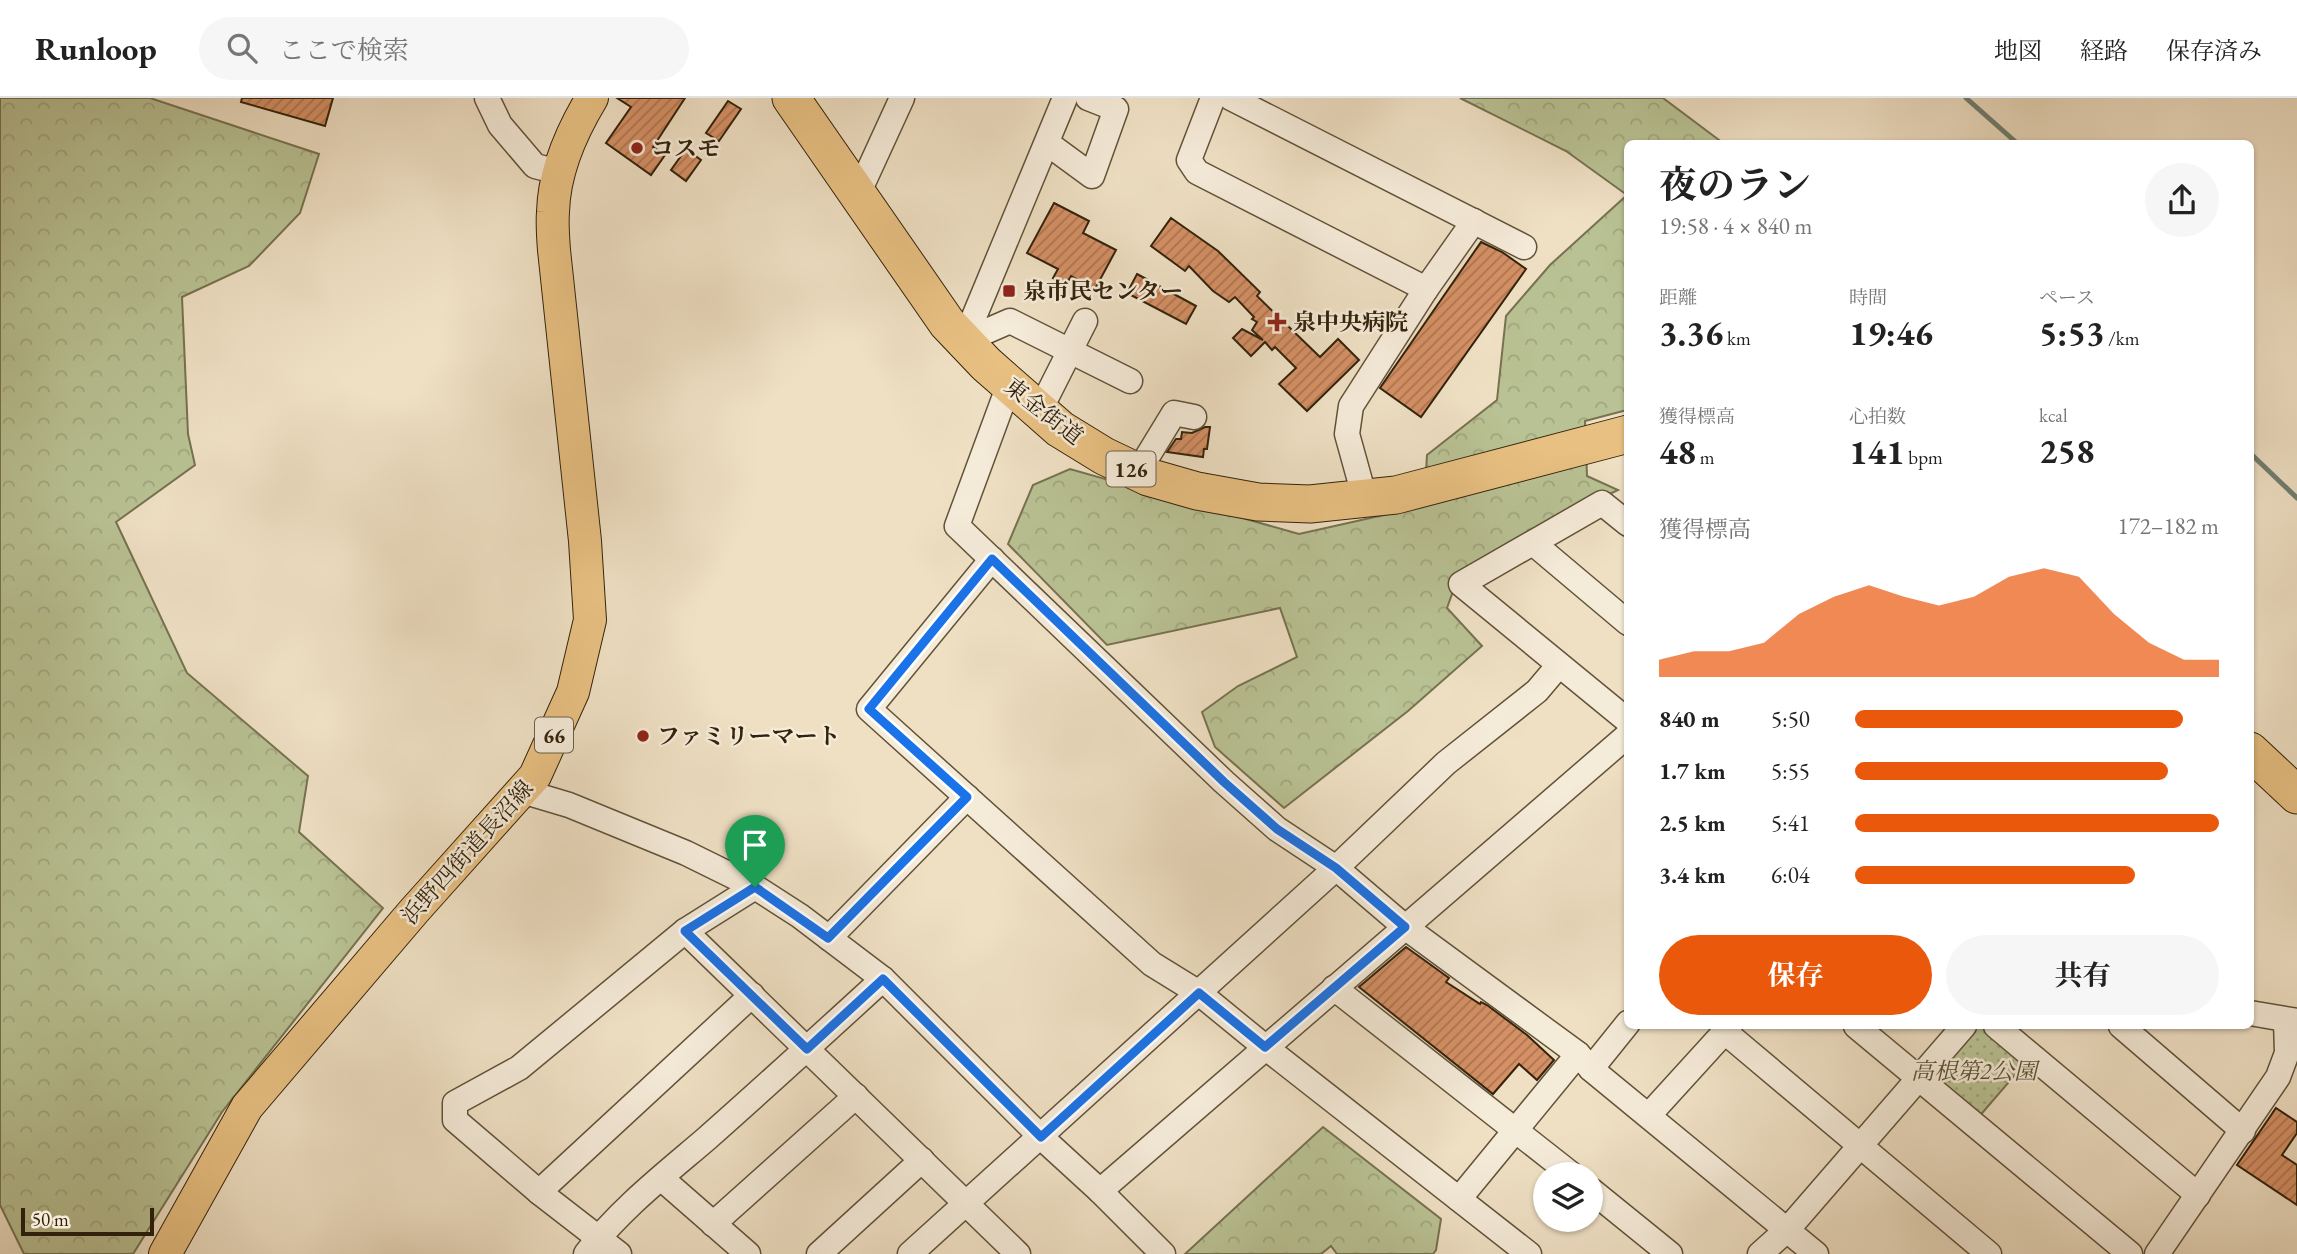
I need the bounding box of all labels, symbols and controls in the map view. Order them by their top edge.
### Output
search box [199,17,689,80]
text: Runloop [35,27,157,70]
icon: search [223,29,261,67]
text: ここで検索 [279,33,409,67]
text: 地図 [1994,35,2042,66]
text: 経路 [2080,35,2128,66]
text: 保存済み [2166,35,2262,66]
place label: コスモ [651,133,720,163]
marker: コスモ [629,140,645,156]
text: 夜のラン [1659,160,1811,209]
button: share [2145,163,2219,237]
text: 19:58 · 4 × 840 m [1659,211,1812,241]
place label: 泉市民センター [1023,276,1183,306]
marker: 泉市民センター [1001,283,1017,299]
text: 距離 [1659,285,1697,310]
text: 時間 [1849,285,1887,310]
text: ペース [2039,285,2095,310]
place label: 泉中央病院 [1293,307,1408,337]
text: 3.36 [1659,310,1723,355]
text: 19:46 [1849,310,1933,355]
text: 5:53 [2039,310,2104,355]
marker: 泉中央病院 [1267,312,1287,332]
text: km [1723,326,1751,351]
text: /km [2104,326,2140,351]
street label: 東金街道 [999,371,1089,451]
text: kcal [2039,403,2068,428]
text: 獲得標高 [1659,404,1735,429]
text: 心拍数 [1849,404,1906,429]
text: 258 [2039,428,2095,473]
text: 48 [1659,429,1696,474]
text: 141 [1849,429,1905,474]
text: m [1696,445,1715,470]
text: bpm [1905,445,1943,470]
road number: 126 [1106,452,1156,486]
text: 172–182 m [2118,511,2219,541]
text: 獲得標高 [1659,514,1751,544]
text: 840 m [1659,704,1720,734]
text: 5:50 [1771,704,1810,734]
road number: 66 [535,718,573,752]
place label: ファミリーマート [657,721,841,751]
marker: ファミリーマート [635,728,651,744]
text: 1.7 km [1659,756,1726,786]
text: 5:55 [1771,756,1810,786]
street label: 浜野四街道長沼線 [394,774,540,930]
text: 2.5 km [1659,808,1726,838]
text: 5:41 [1771,808,1810,838]
pin [725,815,785,887]
icon: arrive [736,826,774,864]
text: 3.4 km [1659,860,1726,890]
text: 6:04 [1771,860,1810,890]
button: 保存 [1659,935,1932,1015]
button: 共有 [1946,935,2219,1015]
park label: 高根第2公園 [1911,1056,2041,1086]
map controls [1533,1162,1603,1232]
button: layers [1533,1162,1603,1232]
scale bar [21,1205,154,1237]
text: 50 m [32,1207,69,1232]

